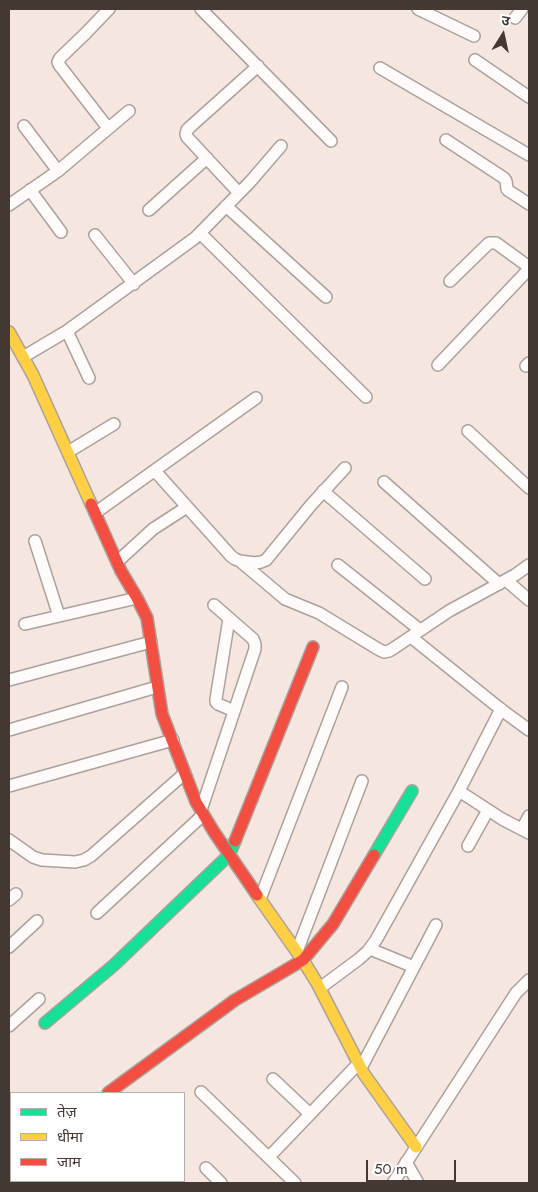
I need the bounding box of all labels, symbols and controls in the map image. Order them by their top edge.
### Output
north arrow [478,10,528,60]
text: उ [500,10,511,31]
legend [10,1092,185,1182]
text: तेज़ [57,1101,77,1123]
text: धीमा [57,1126,83,1148]
scale bar [368,1150,458,1182]
text: जाम [57,1151,81,1173]
text: 50 m [374,1158,408,1180]

